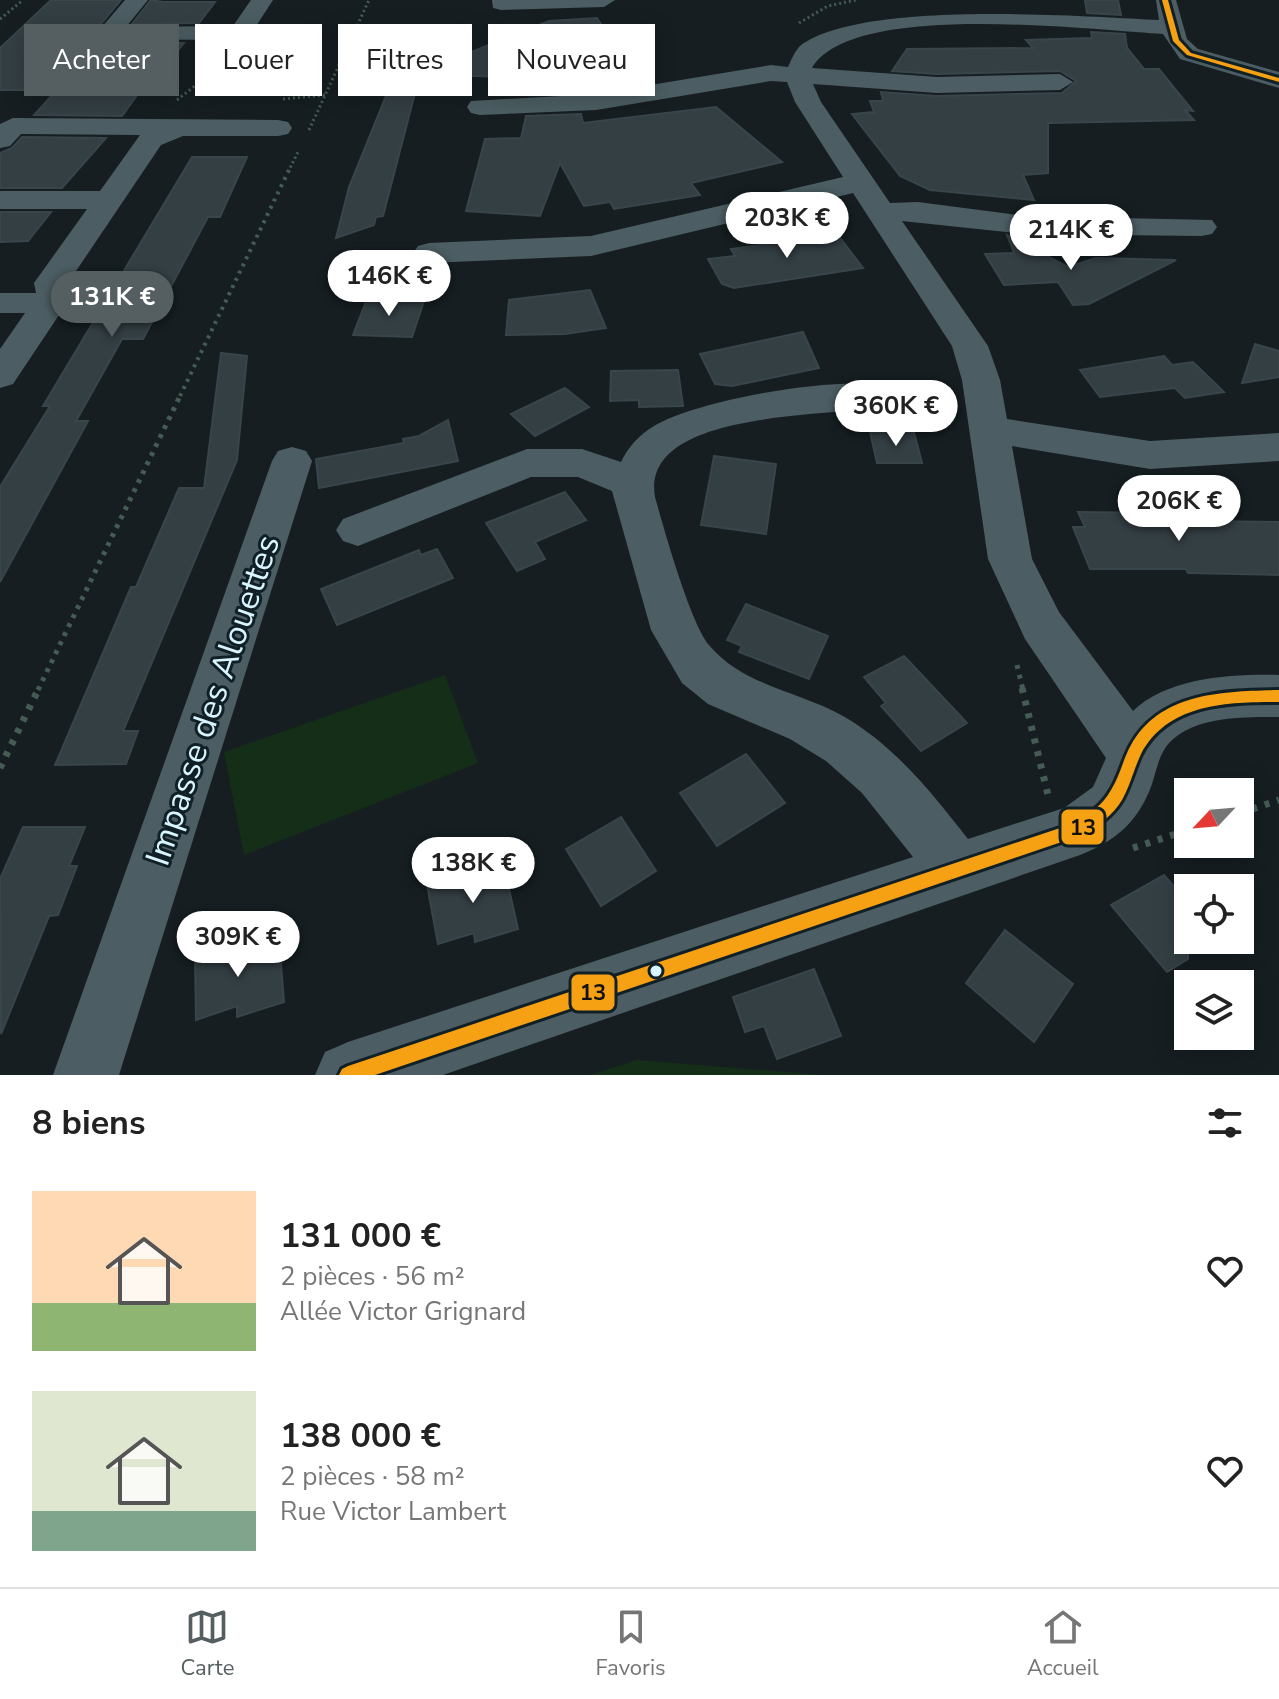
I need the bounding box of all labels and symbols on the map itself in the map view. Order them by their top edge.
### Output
pin: 203K € [722,192,852,260]
pin: 214K € [1006,204,1136,272]
pin: 146K € [324,250,454,318]
pin: 131K € [47,271,177,339]
pin: 360K € [831,380,961,448]
pin: 206K € [1114,475,1244,543]
street label: Impasse des Alouettes [135,529,291,872]
north arrow [1174,778,1254,858]
line badge: 13 [1060,808,1105,846]
text: 13 [1070,813,1096,843]
pin: 138K € [408,837,538,905]
pin: 309K € [173,911,303,979]
unlabelled marker [648,963,664,979]
line badge: 13 [570,973,616,1012]
text: 13 [580,978,606,1008]

